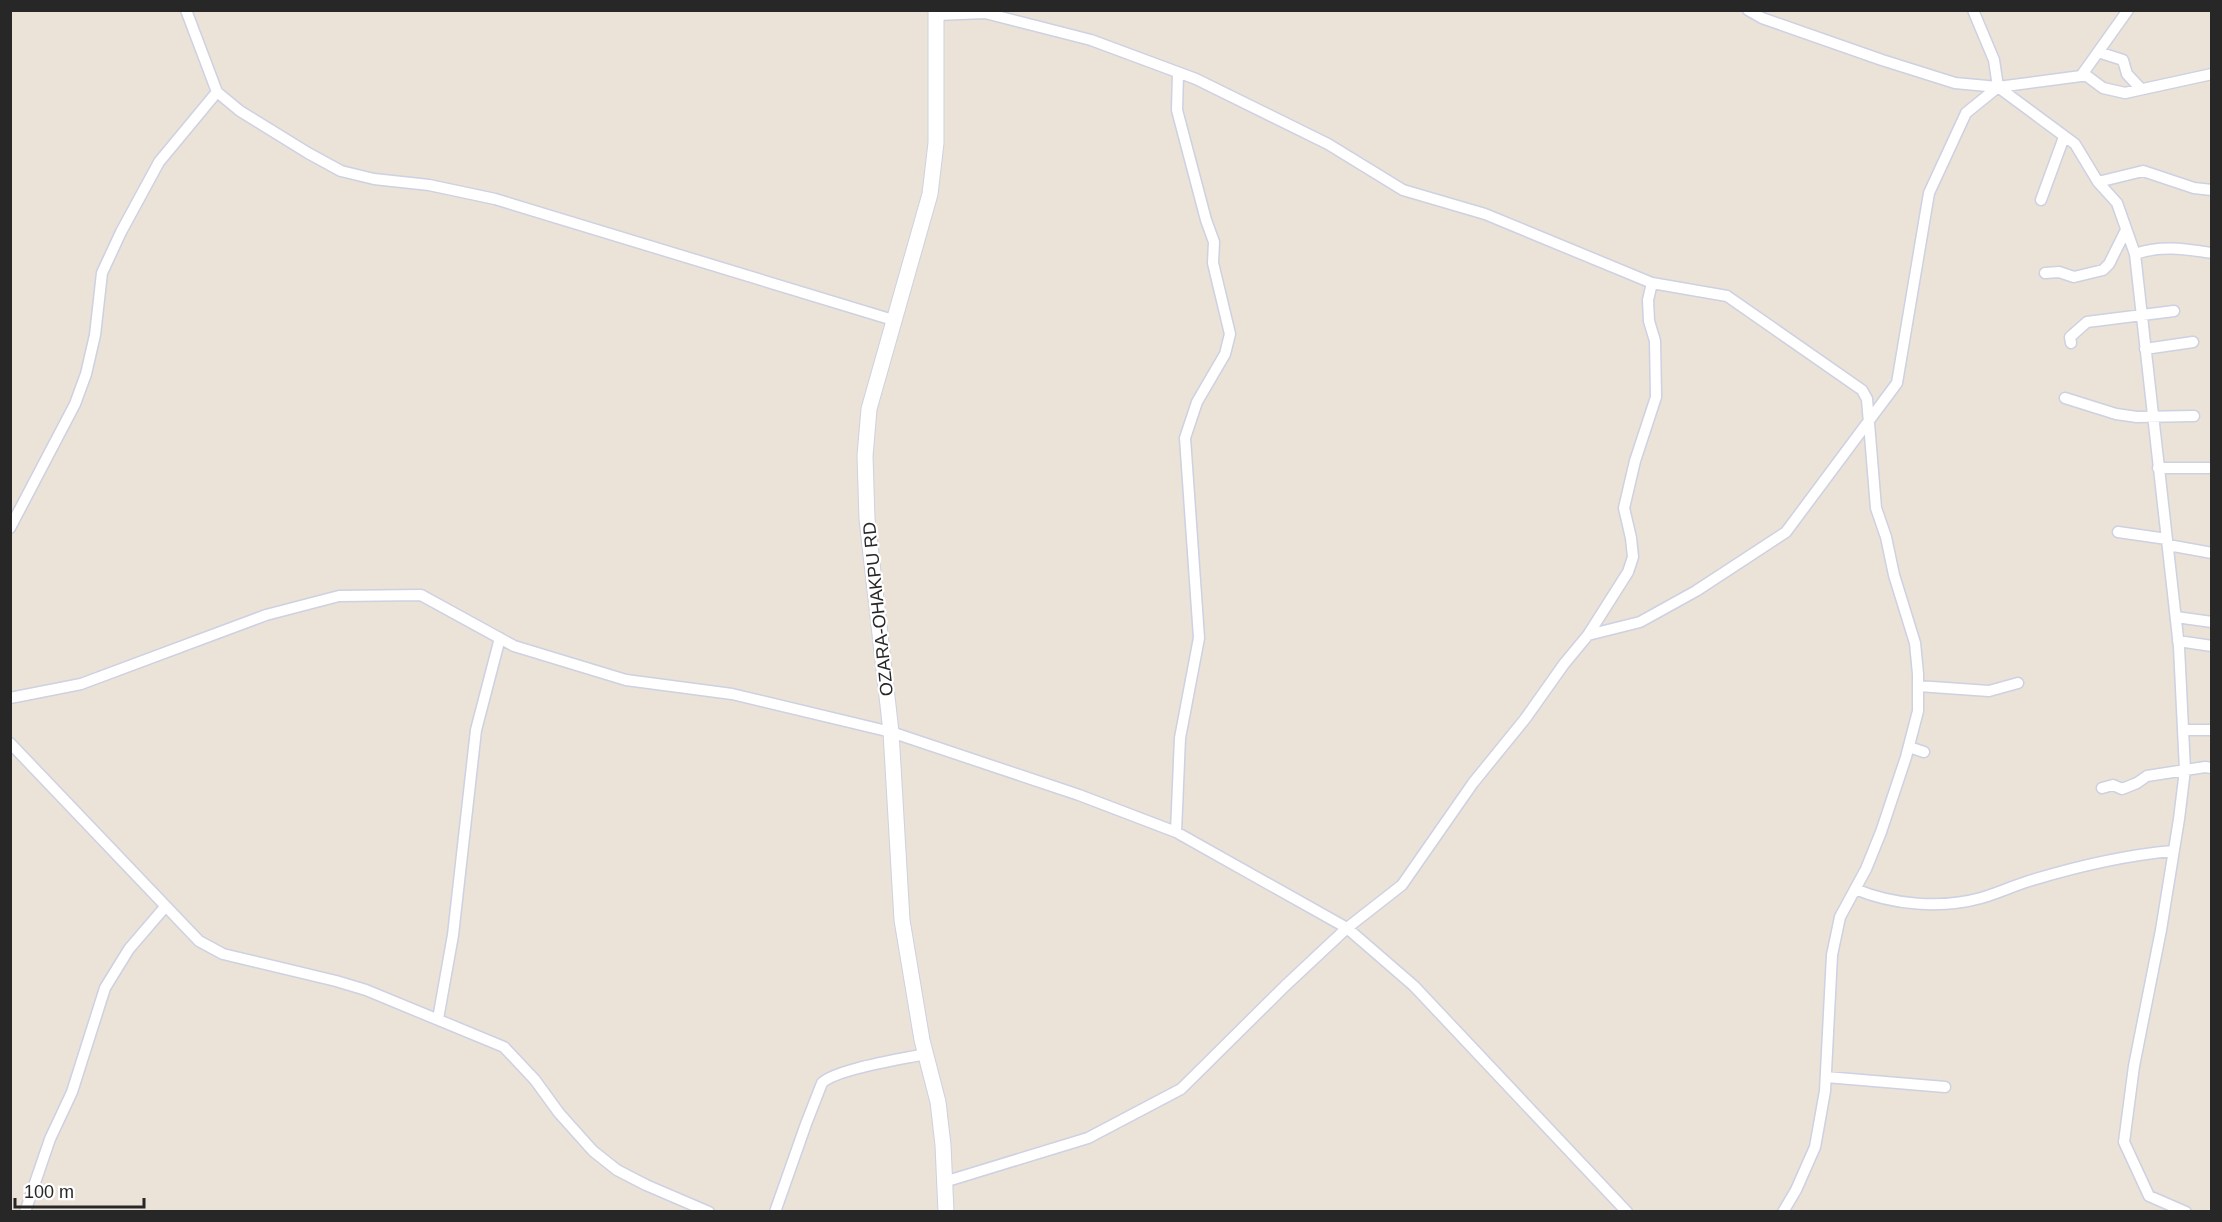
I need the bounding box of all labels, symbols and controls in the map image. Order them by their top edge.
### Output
street label: OZARA-OHAKPU RD [859,521,897,697]
scale bar [15,1171,144,1209]
text: 100 m [24,1182,74,1202]

